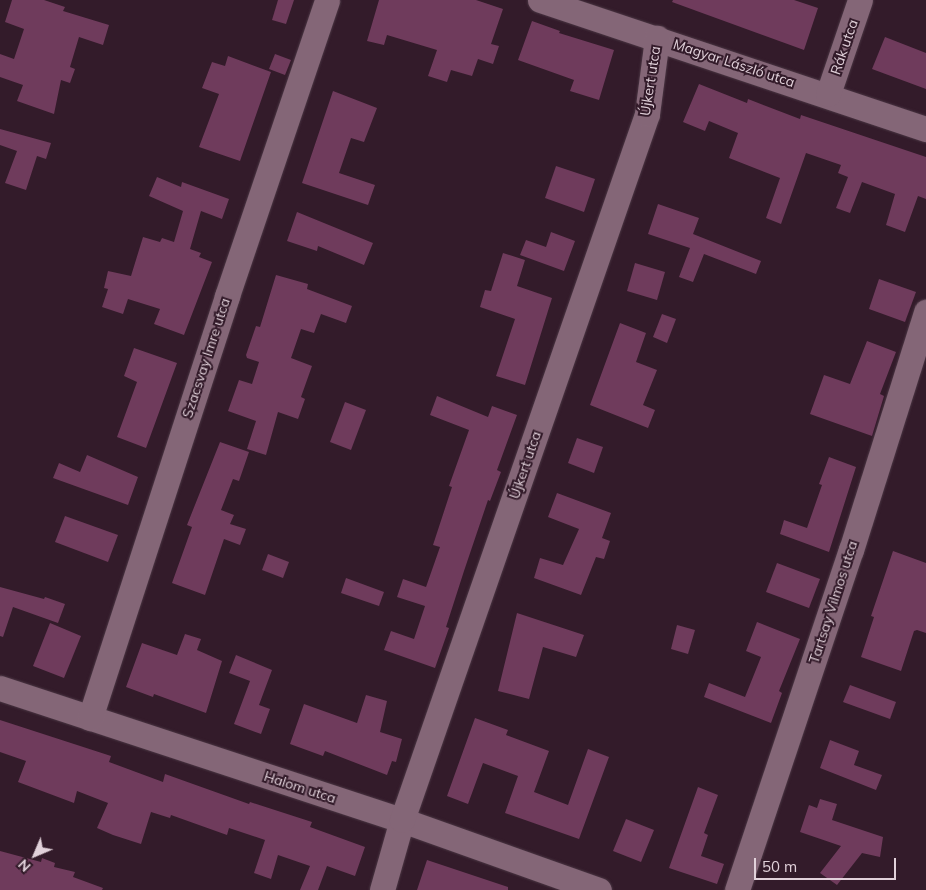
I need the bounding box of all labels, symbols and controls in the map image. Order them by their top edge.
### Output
street label: Rák utca [827,17,861,77]
street label: Magyar László utca [671,35,797,91]
street label: Újkert utca [636,45,664,117]
street label: Szacsvay Imre utca [179,296,233,420]
street label: Újkert utca [506,429,544,501]
street label: Tartsay Vilmos utca [805,539,861,665]
street label: Halom utca [262,767,338,807]
north arrow [10,830,60,880]
scale bar [756,848,898,880]
text: N [14,856,35,876]
text: 50 m [762,857,797,876]

